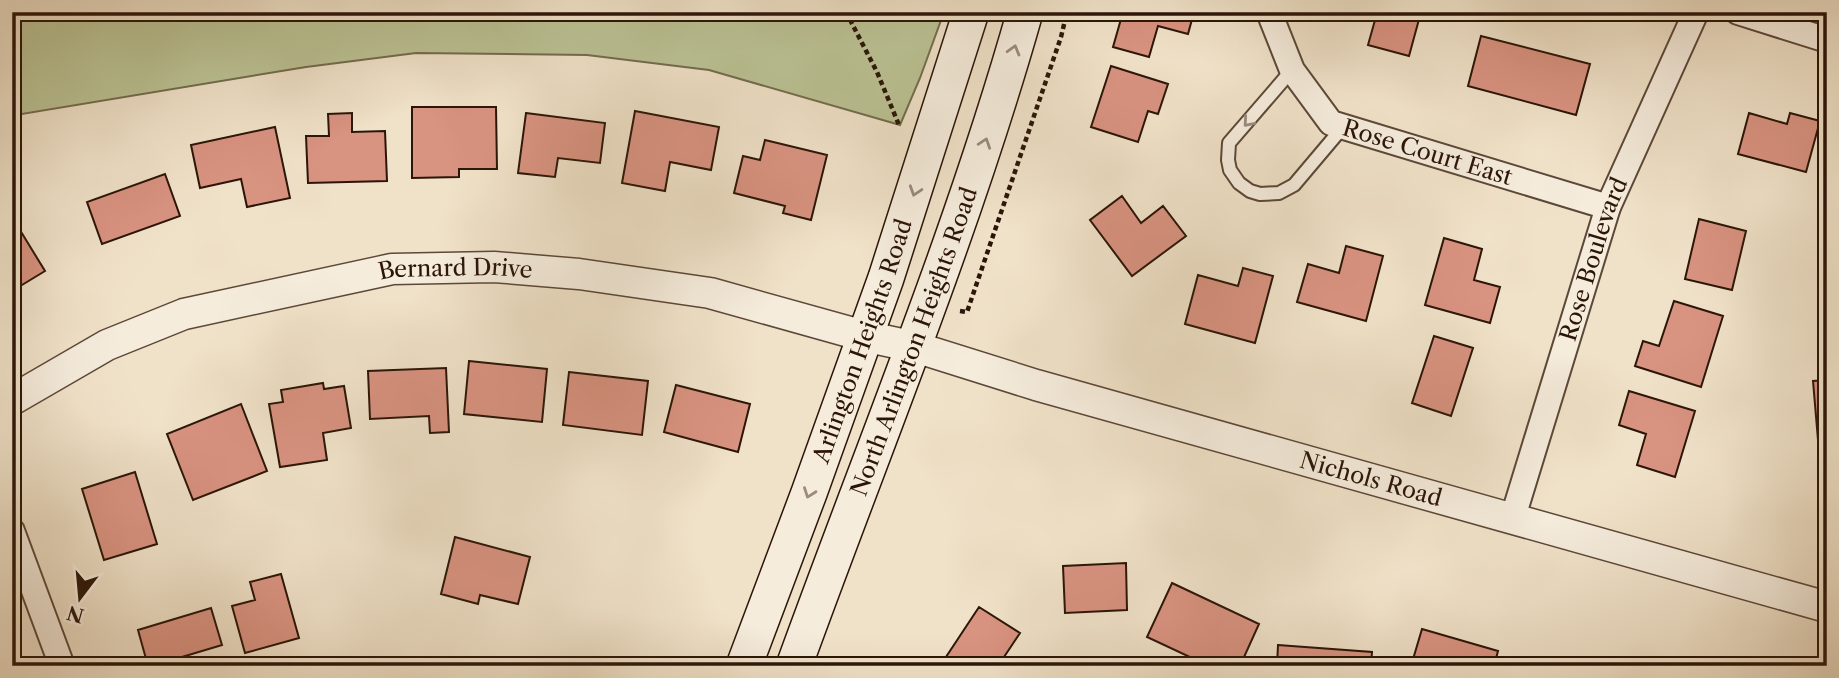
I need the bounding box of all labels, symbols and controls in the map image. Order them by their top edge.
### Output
one-way arrow [1006,44,1021,56]
street label: Rose Court East [1339,113,1516,191]
one-way arrow [1244,114,1256,127]
one-way arrow [977,137,991,150]
street label: Rose Boulevard [1554,173,1634,345]
street label: North Arlington Heights Road [845,183,983,500]
one-way arrow [908,184,923,196]
street label: Arlington Heights Road [807,215,918,468]
street label: Bernard Drive [375,253,534,286]
street label: Nichols Road [1297,446,1445,512]
one-way arrow [803,487,817,499]
north arrow [46,562,116,632]
text: N [64,601,87,627]

